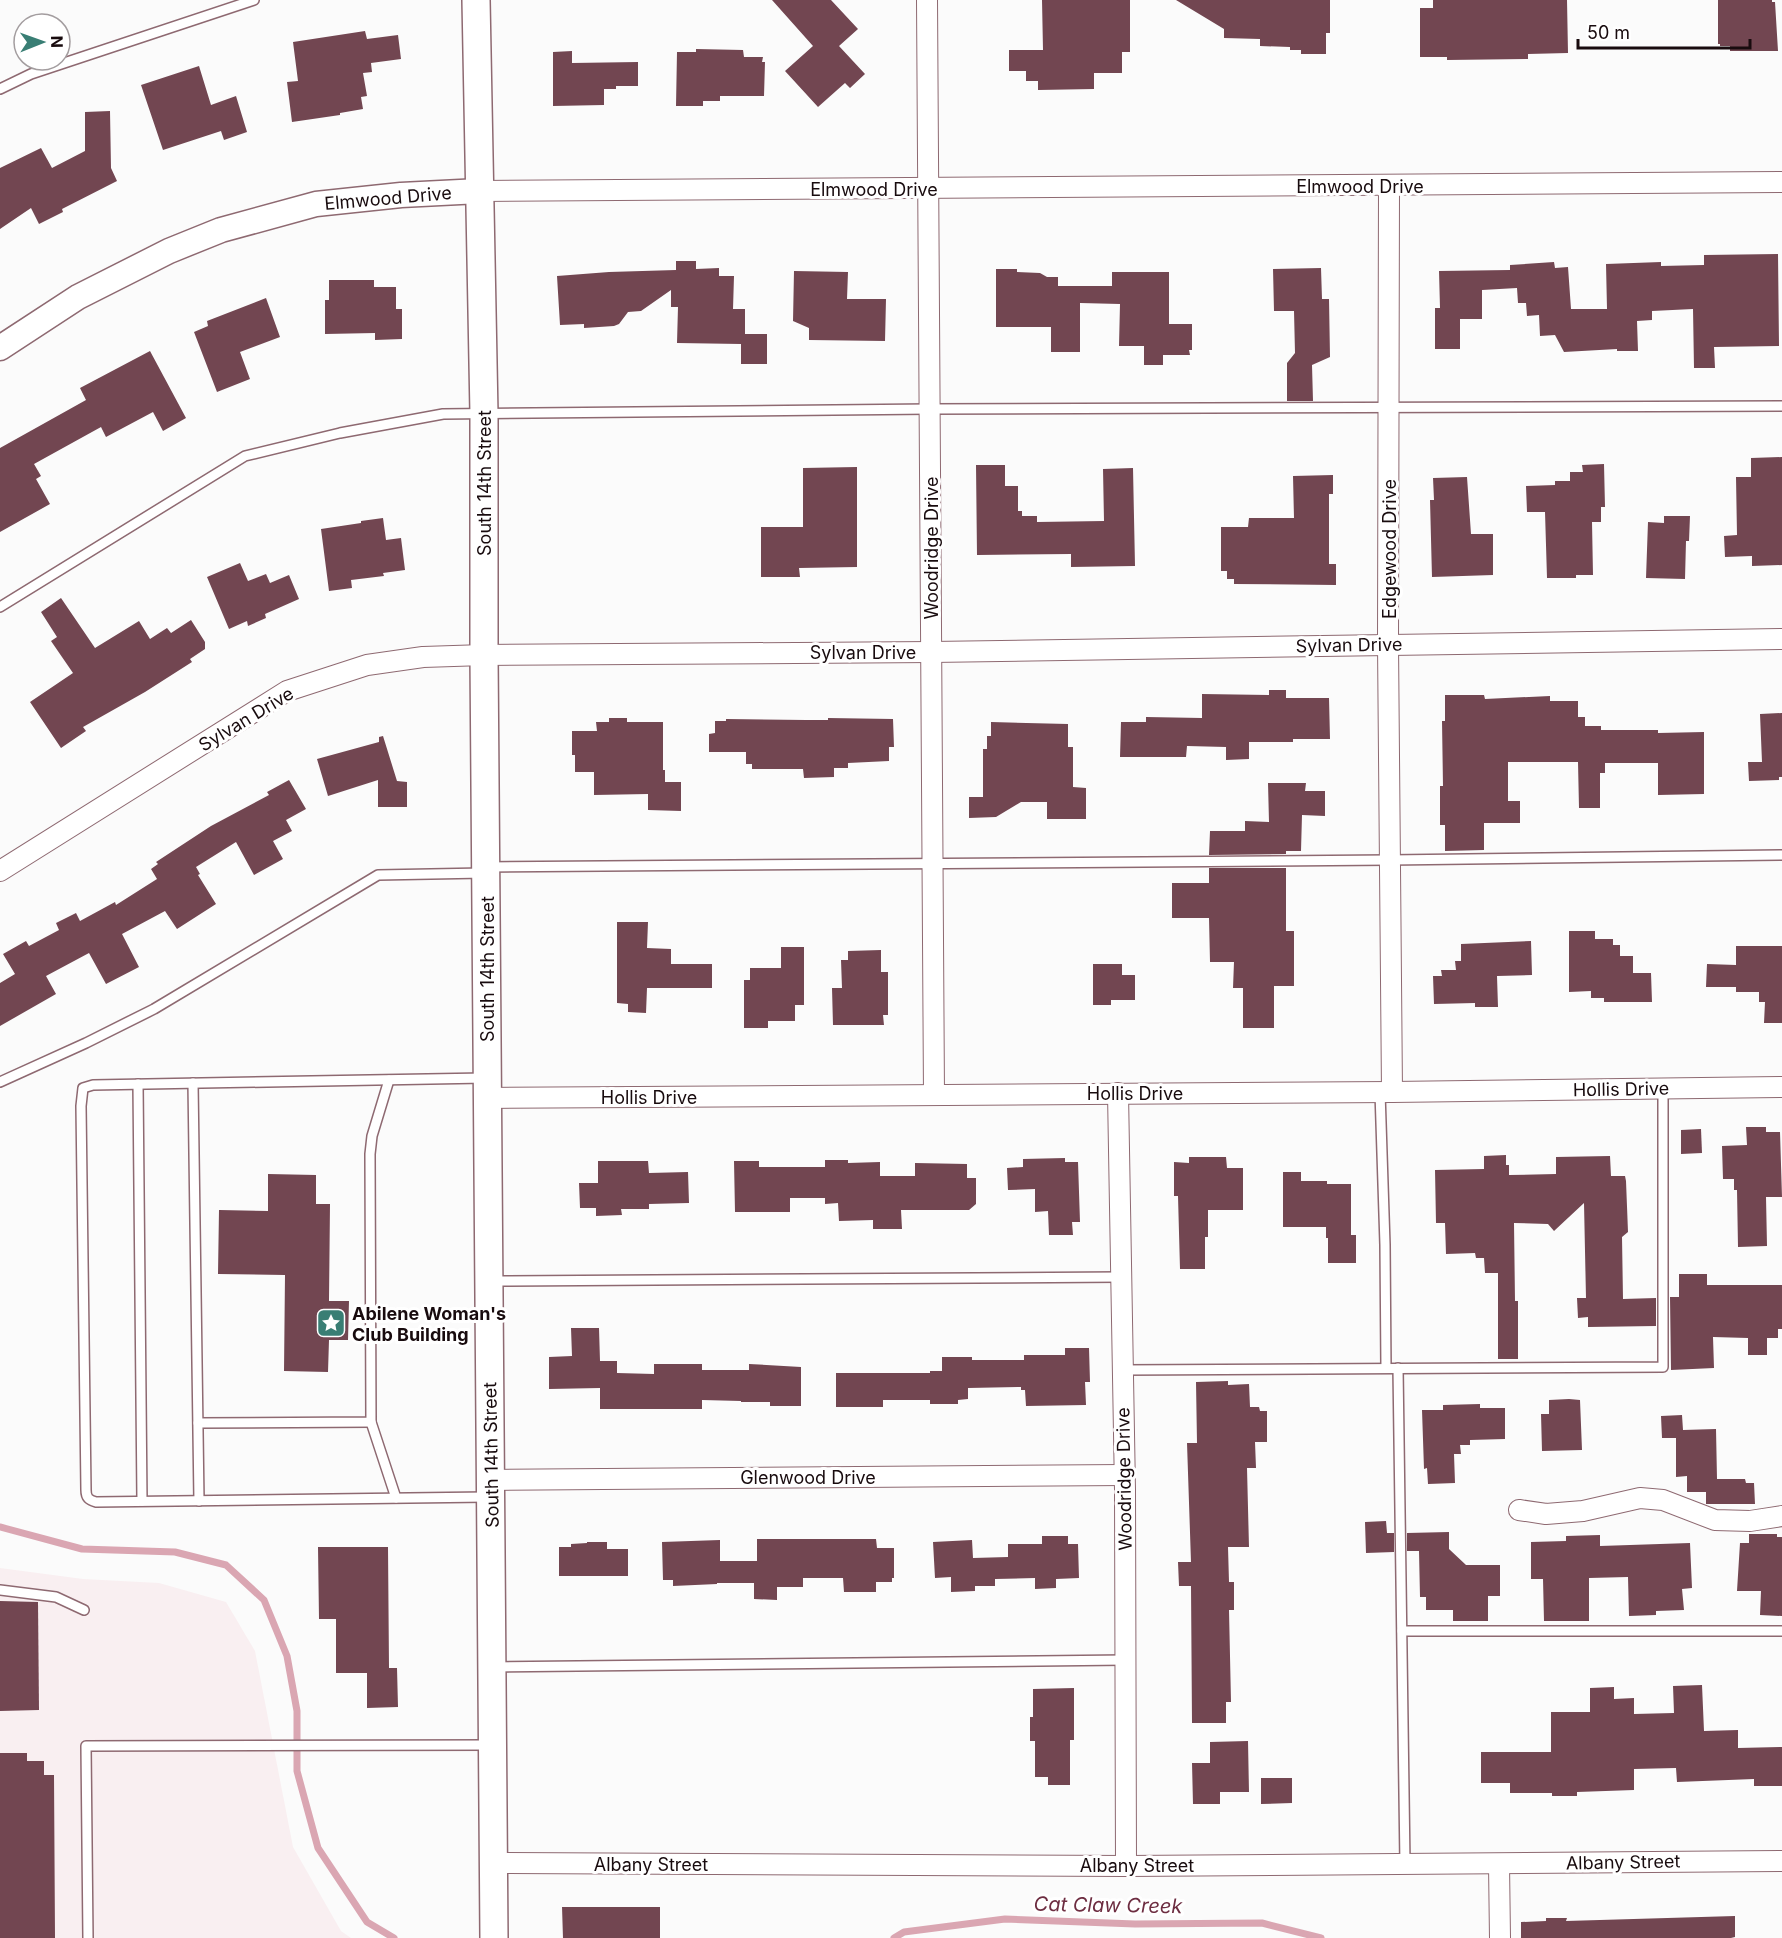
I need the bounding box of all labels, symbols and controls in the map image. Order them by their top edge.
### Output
north arrow [12,12,72,72]
scale bar [1578,12,1750,50]
text: 50 m [1587,22,1630,43]
text: N [47,35,67,48]
street label: Elmwood Drive [1296,176,1424,197]
street label: Elmwood Drive [810,179,938,200]
street label: Elmwood Drive [323,182,453,214]
street label: South 14th Street [474,410,495,556]
street label: Woodridge Drive [921,476,942,620]
street label: Edgewood Drive [1379,479,1400,619]
street label: Sylvan Drive [1295,634,1403,656]
street label: Sylvan Drive [810,642,916,663]
street label: Sylvan Drive [195,683,297,755]
street label: South 14th Street [477,896,498,1042]
street label: Hollis Drive [1573,1078,1669,1100]
street label: Hollis Drive [1087,1083,1183,1104]
street label: Hollis Drive [601,1087,697,1108]
place label: Abilene Woman's Club Building [352,1303,506,1345]
place icon: Abilene Woman's Club Building [315,1307,347,1339]
street label: South 14th Street [479,1382,503,1528]
street label: Woodridge Drive [1112,1407,1136,1551]
street label: Glenwood Drive [740,1467,876,1488]
street label: Albany Street [1566,1851,1680,1873]
street label: Albany Street [594,1854,708,1875]
street label: Albany Street [1080,1855,1194,1876]
water label: Cat Claw Creek [1034,1892,1184,1918]

